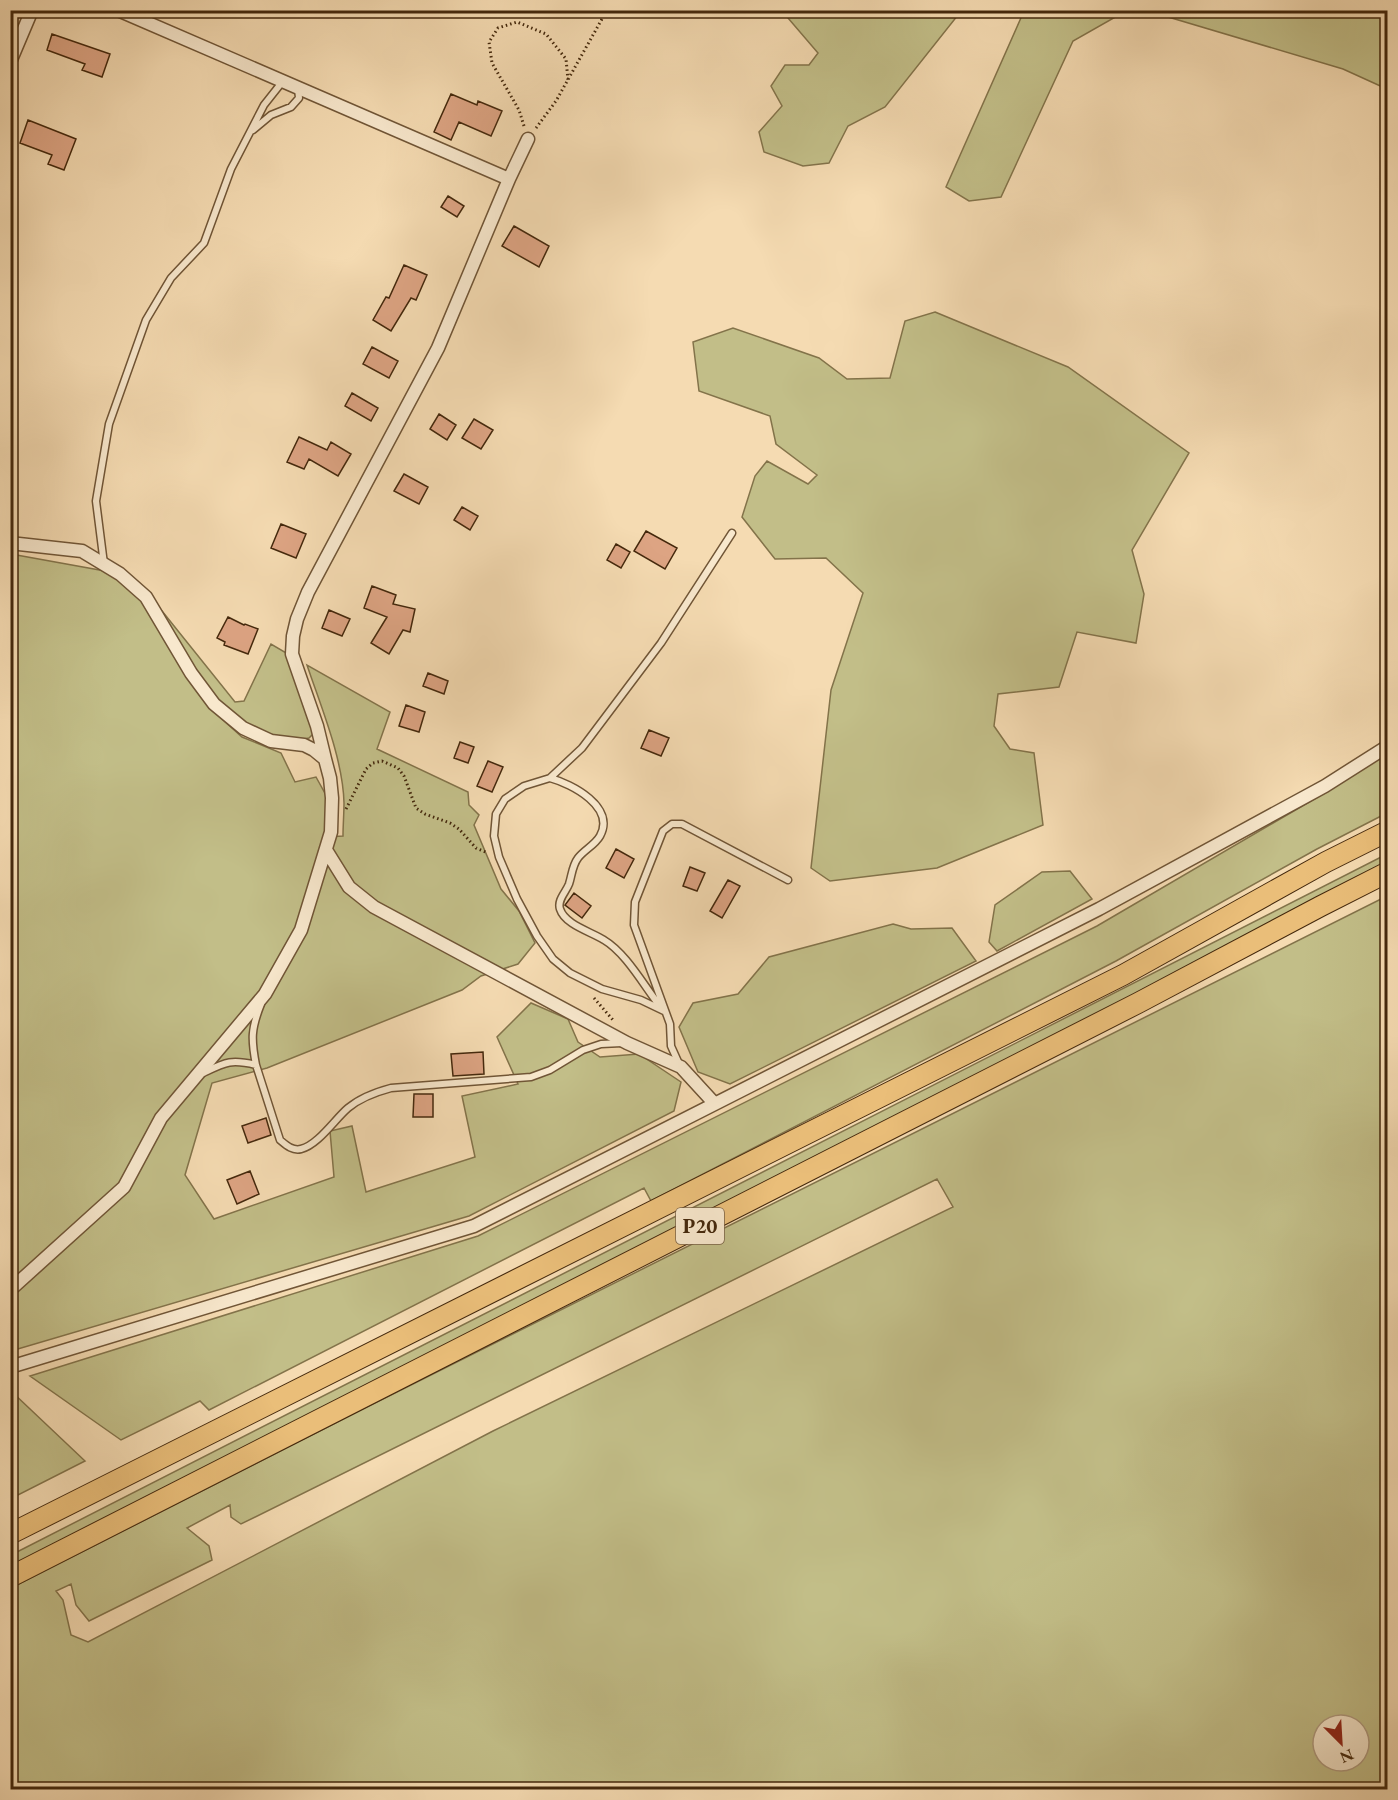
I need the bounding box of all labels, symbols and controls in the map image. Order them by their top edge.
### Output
road number: Р20 [676,1208,724,1244]
north arrow [1311,1713,1371,1773]
text: N [1337,1744,1357,1768]

